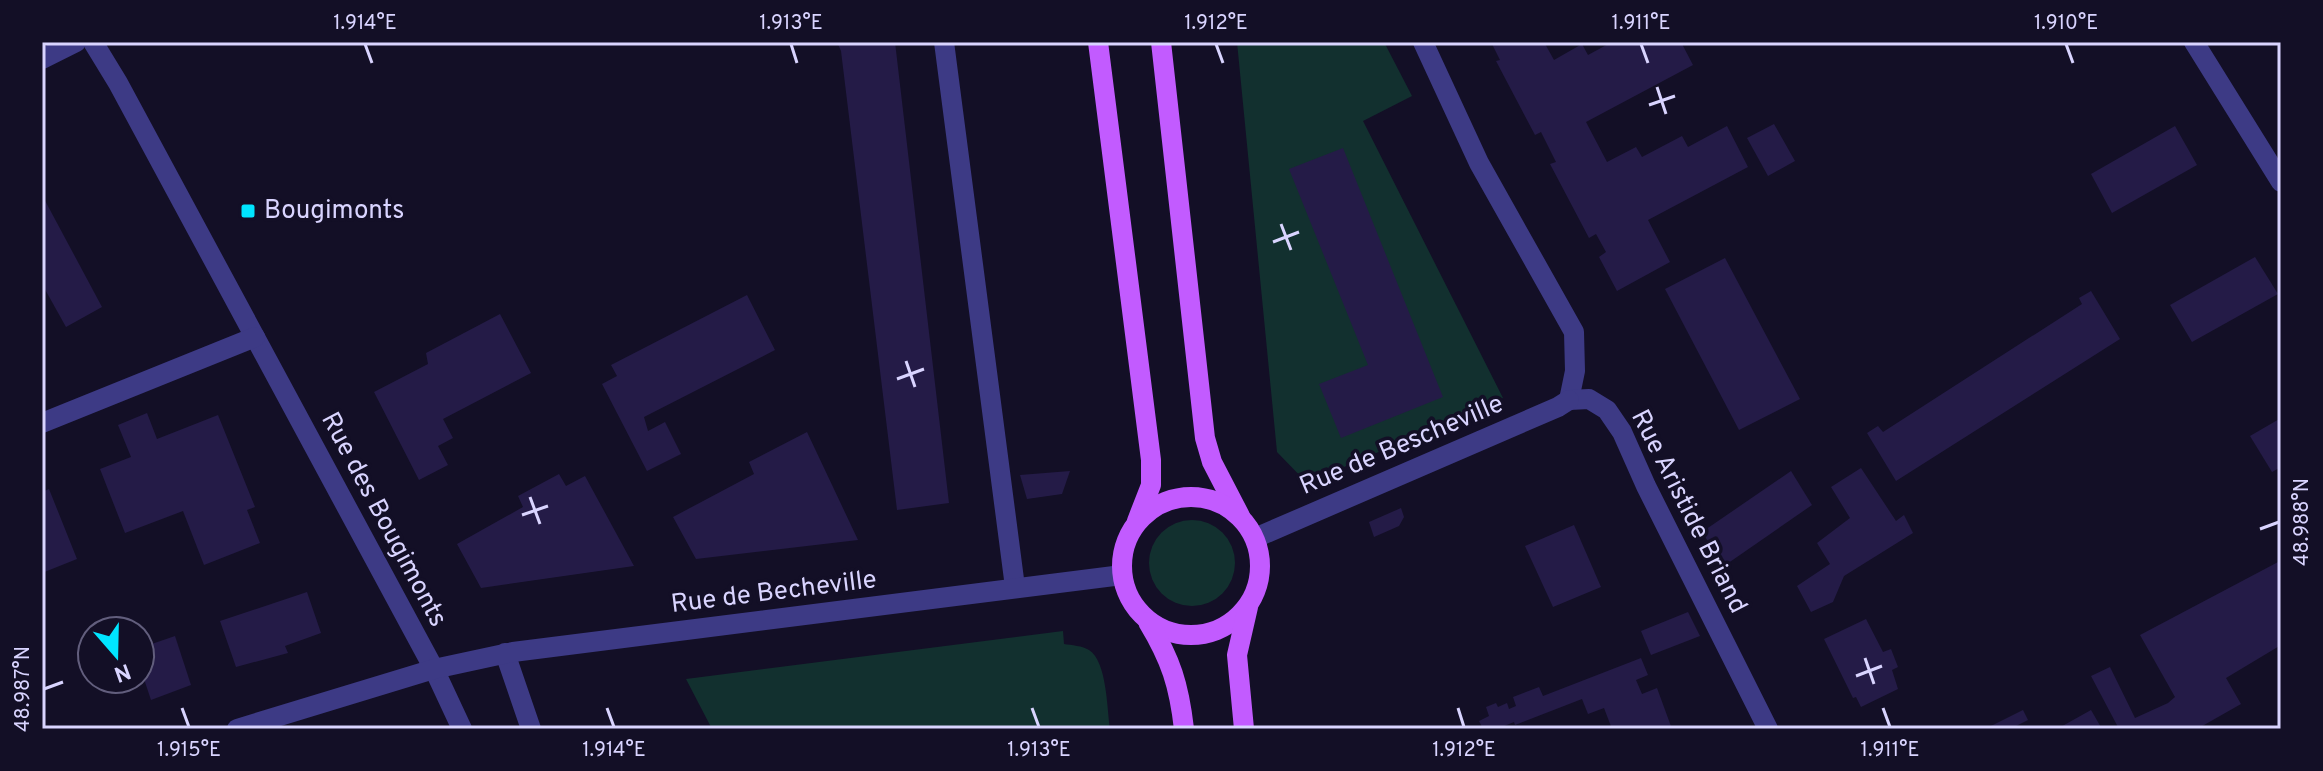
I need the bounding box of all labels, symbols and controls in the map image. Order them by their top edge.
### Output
text: 1.914°E [333,11,397,37]
text: 1.913°E [759,11,823,37]
text: 1.912°E [1184,11,1248,37]
text: 1.911°E [1612,11,1670,37]
text: 1.910°E [2034,11,2098,37]
place label: Bougimonts [264,195,404,228]
marker: Bougimonts [239,202,257,220]
street label: Rue de Bescheville [1295,388,1509,504]
street label: Rue Aristide Briand [1622,404,1754,620]
street label: Rue des Bougimonts [312,407,454,633]
text: 48.988°N [2290,478,2316,566]
street label: Rue de Becheville [669,564,879,622]
north arrow [76,615,156,695]
text: 48.987°N [11,646,37,732]
text: N [110,656,134,687]
text: 1.915°E [157,738,221,764]
text: 1.914°E [582,738,646,764]
text: 1.913°E [1007,738,1071,764]
text: 1.912°E [1432,738,1496,764]
text: 1.911°E [1861,738,1919,764]

